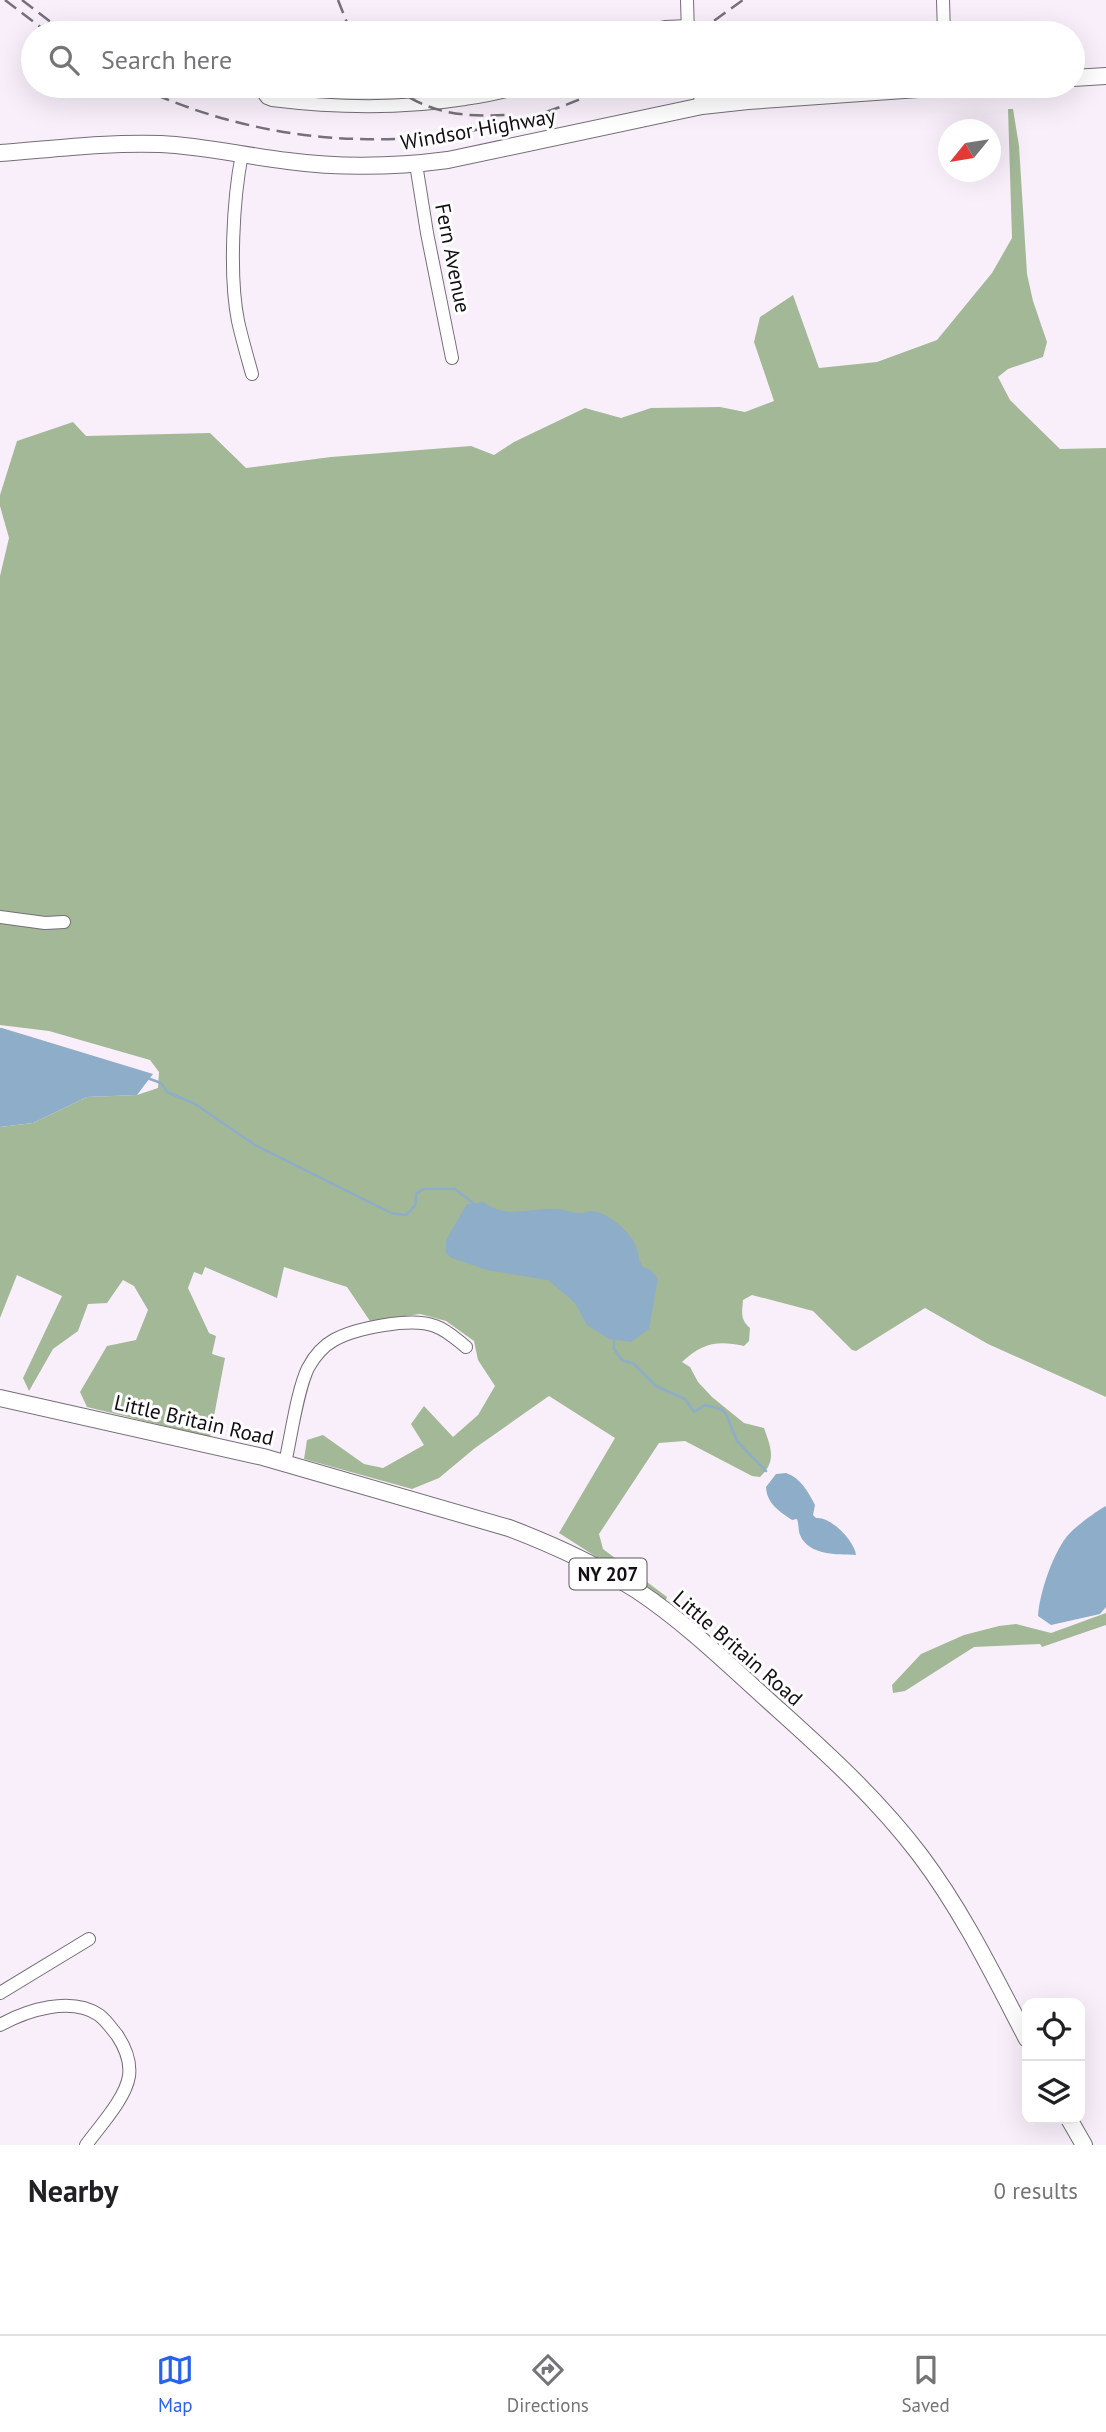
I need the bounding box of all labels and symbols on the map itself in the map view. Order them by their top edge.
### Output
street label: Windsor Highway [398,102,558,156]
north arrow [938,119,1001,182]
street label: Fern Avenue [429,201,477,315]
street label: Little Britain Road [112,1389,276,1451]
road number: NY 207 [570,1558,646,1590]
street label: Little Britain Road [668,1584,808,1712]

